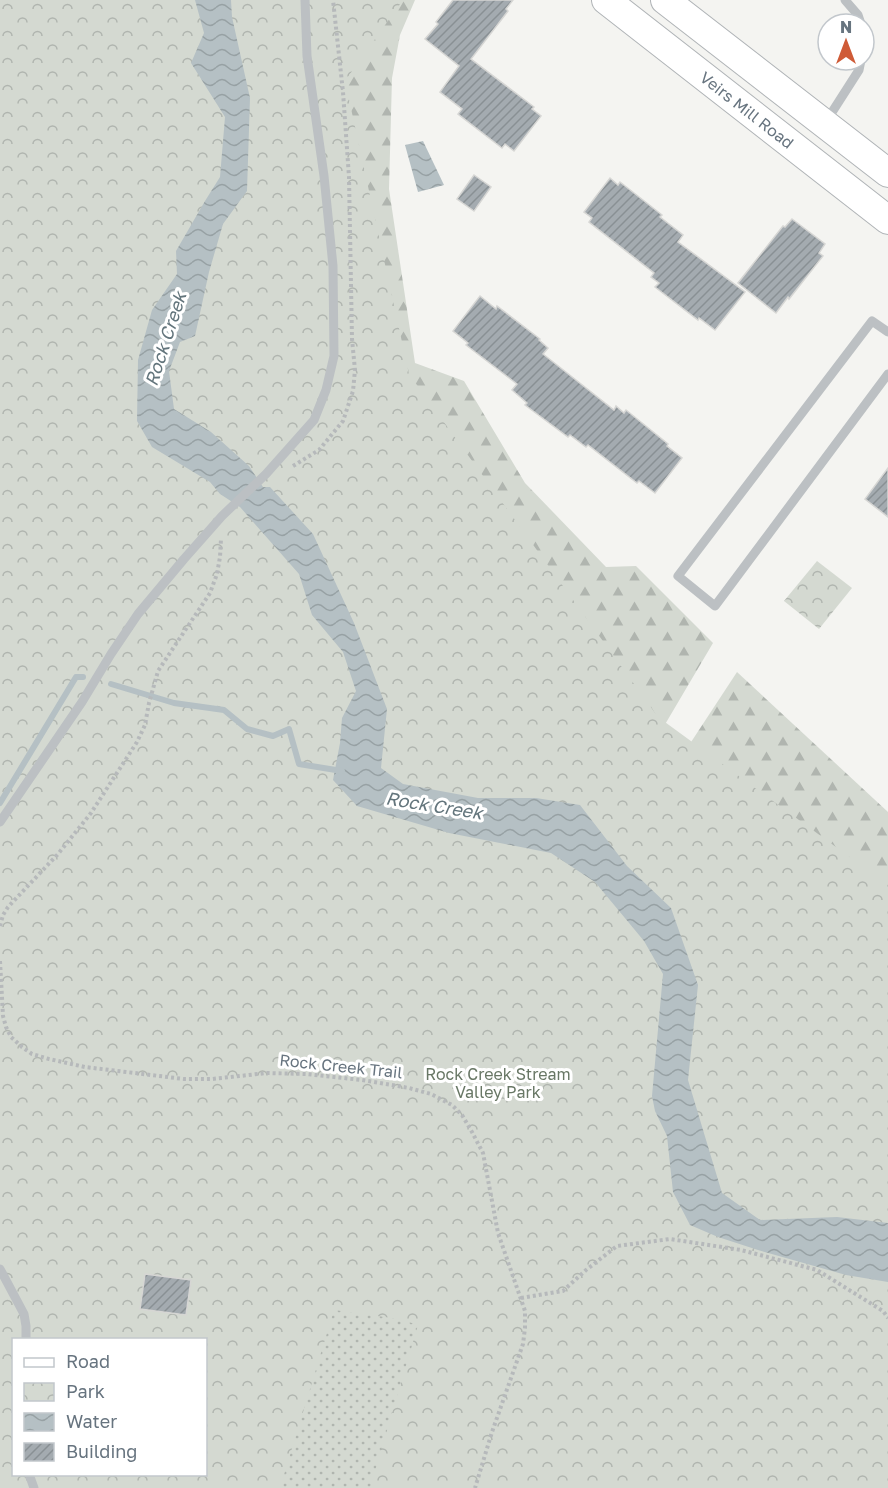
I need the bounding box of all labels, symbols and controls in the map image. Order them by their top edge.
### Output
north arrow [816,12,876,72]
text: N [840,17,852,37]
street label: Veirs Mill Road [696,67,798,153]
water label: Rock Creek [140,287,191,388]
water label: Rock Creek [384,787,486,824]
street label: Rock Creek Trail [278,1050,404,1082]
park label: Rock Creek Stream Valley Park [425,1064,571,1102]
legend [12,1338,207,1476]
text: Road [66,1350,110,1372]
text: Park [66,1380,105,1402]
text: Water [66,1410,117,1432]
text: Building [66,1440,137,1462]

